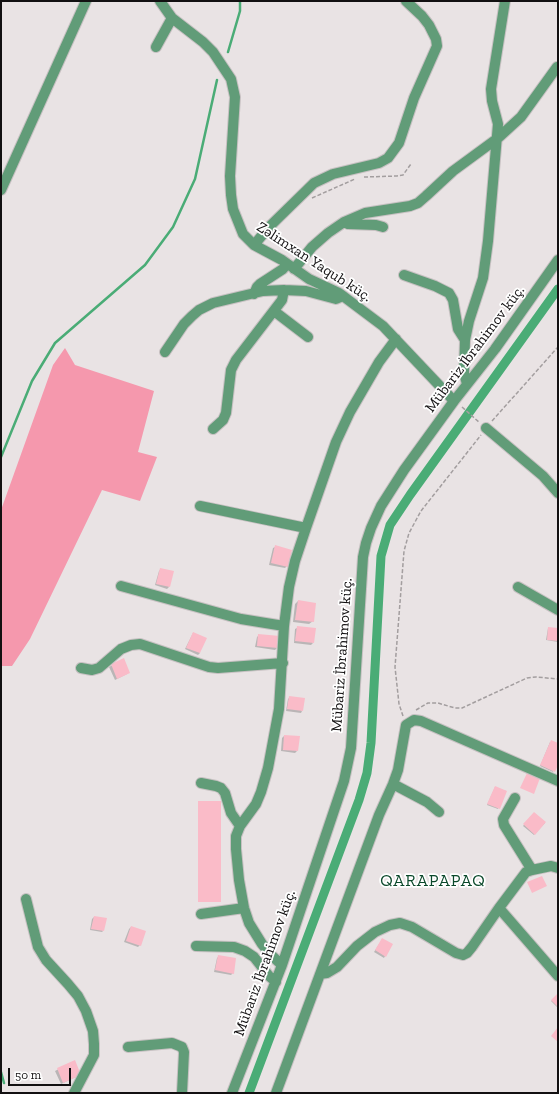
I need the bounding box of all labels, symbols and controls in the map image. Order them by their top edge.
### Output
street label: Zəlimxan Yaqub küç. [253,218,375,306]
street label: Mübariz İbrahimov küç. [421,282,529,416]
street label: Mübariz İbrahimov küç. [328,577,356,733]
district label: QARAPAPAQ [380,871,486,891]
street label: Mübariz İbrahimov küç. [230,887,300,1039]
scale bar [10,1060,73,1086]
text: 50 m [15,1068,41,1082]

